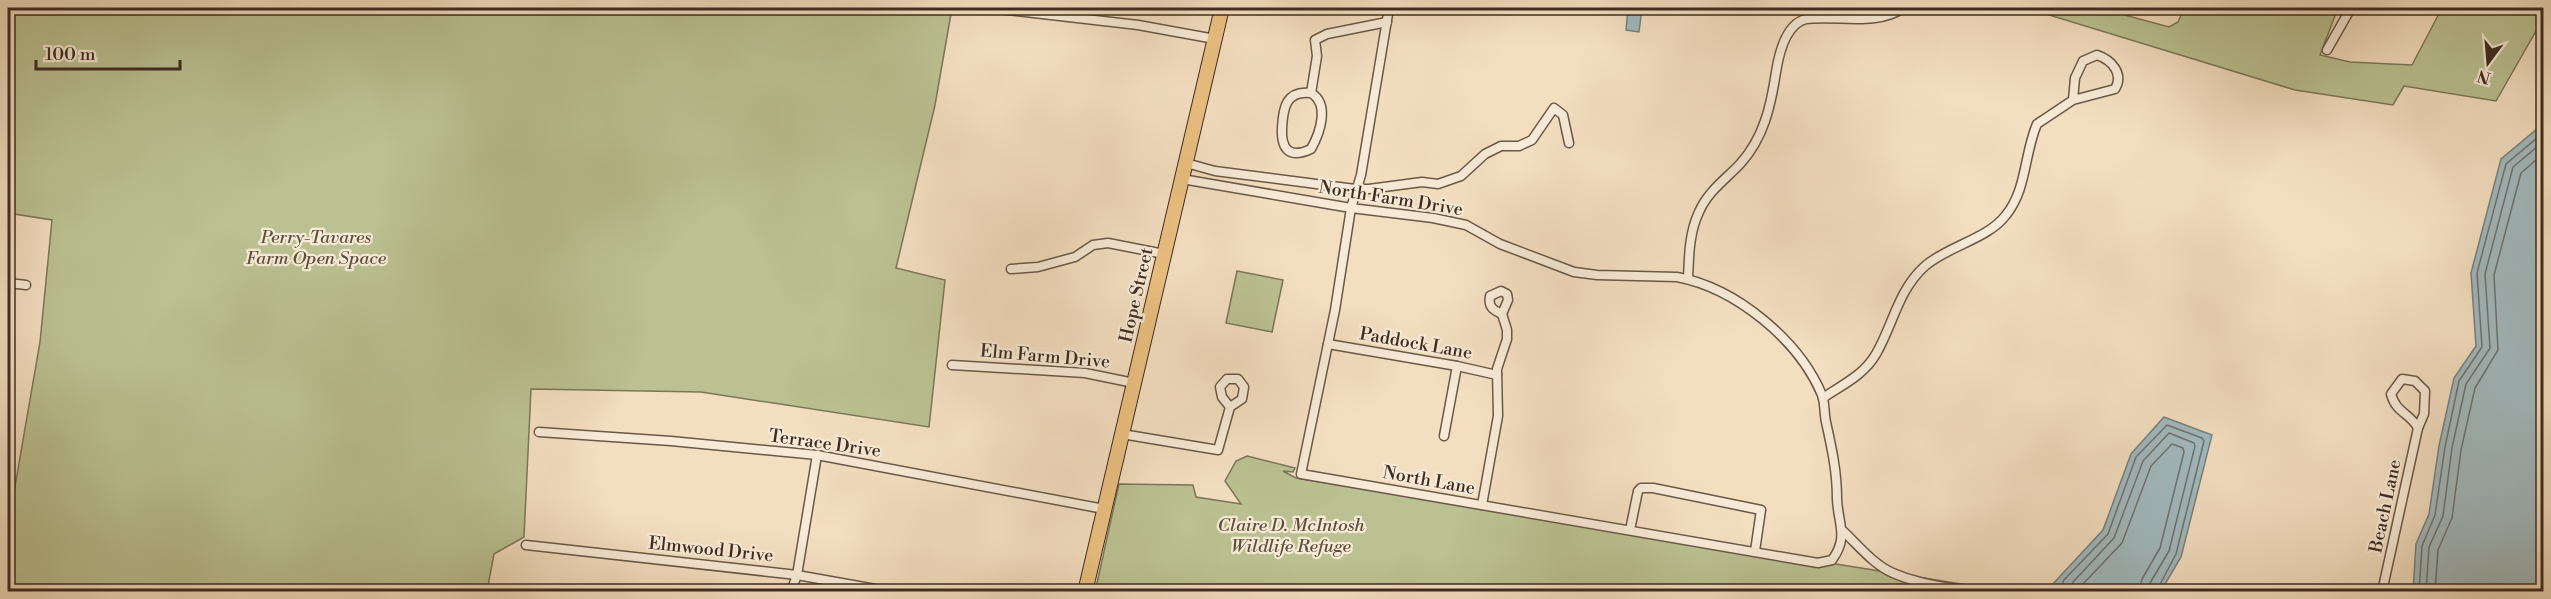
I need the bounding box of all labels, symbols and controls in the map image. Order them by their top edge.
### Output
scale bar [36,33,180,71]
north arrow [2458,33,2518,93]
text: 100 m [45,43,96,66]
text: N [2475,65,2493,88]
street label: North Farm Drive [1317,176,1465,221]
park label: Perry-Tavares Farm Open Space [246,226,387,270]
street label: Hope Street [1114,245,1159,345]
street label: Paddock Lane [1358,322,1474,365]
street label: Elm Farm Drive [979,339,1111,374]
street label: Terrace Drive [767,424,882,463]
street label: Beach Lane [2364,457,2407,556]
street label: North Lane [1381,461,1477,500]
park label: Claire D. McIntosh Wildlife Refuge [1218,514,1365,558]
street label: Elmwood Drive [647,531,775,568]

